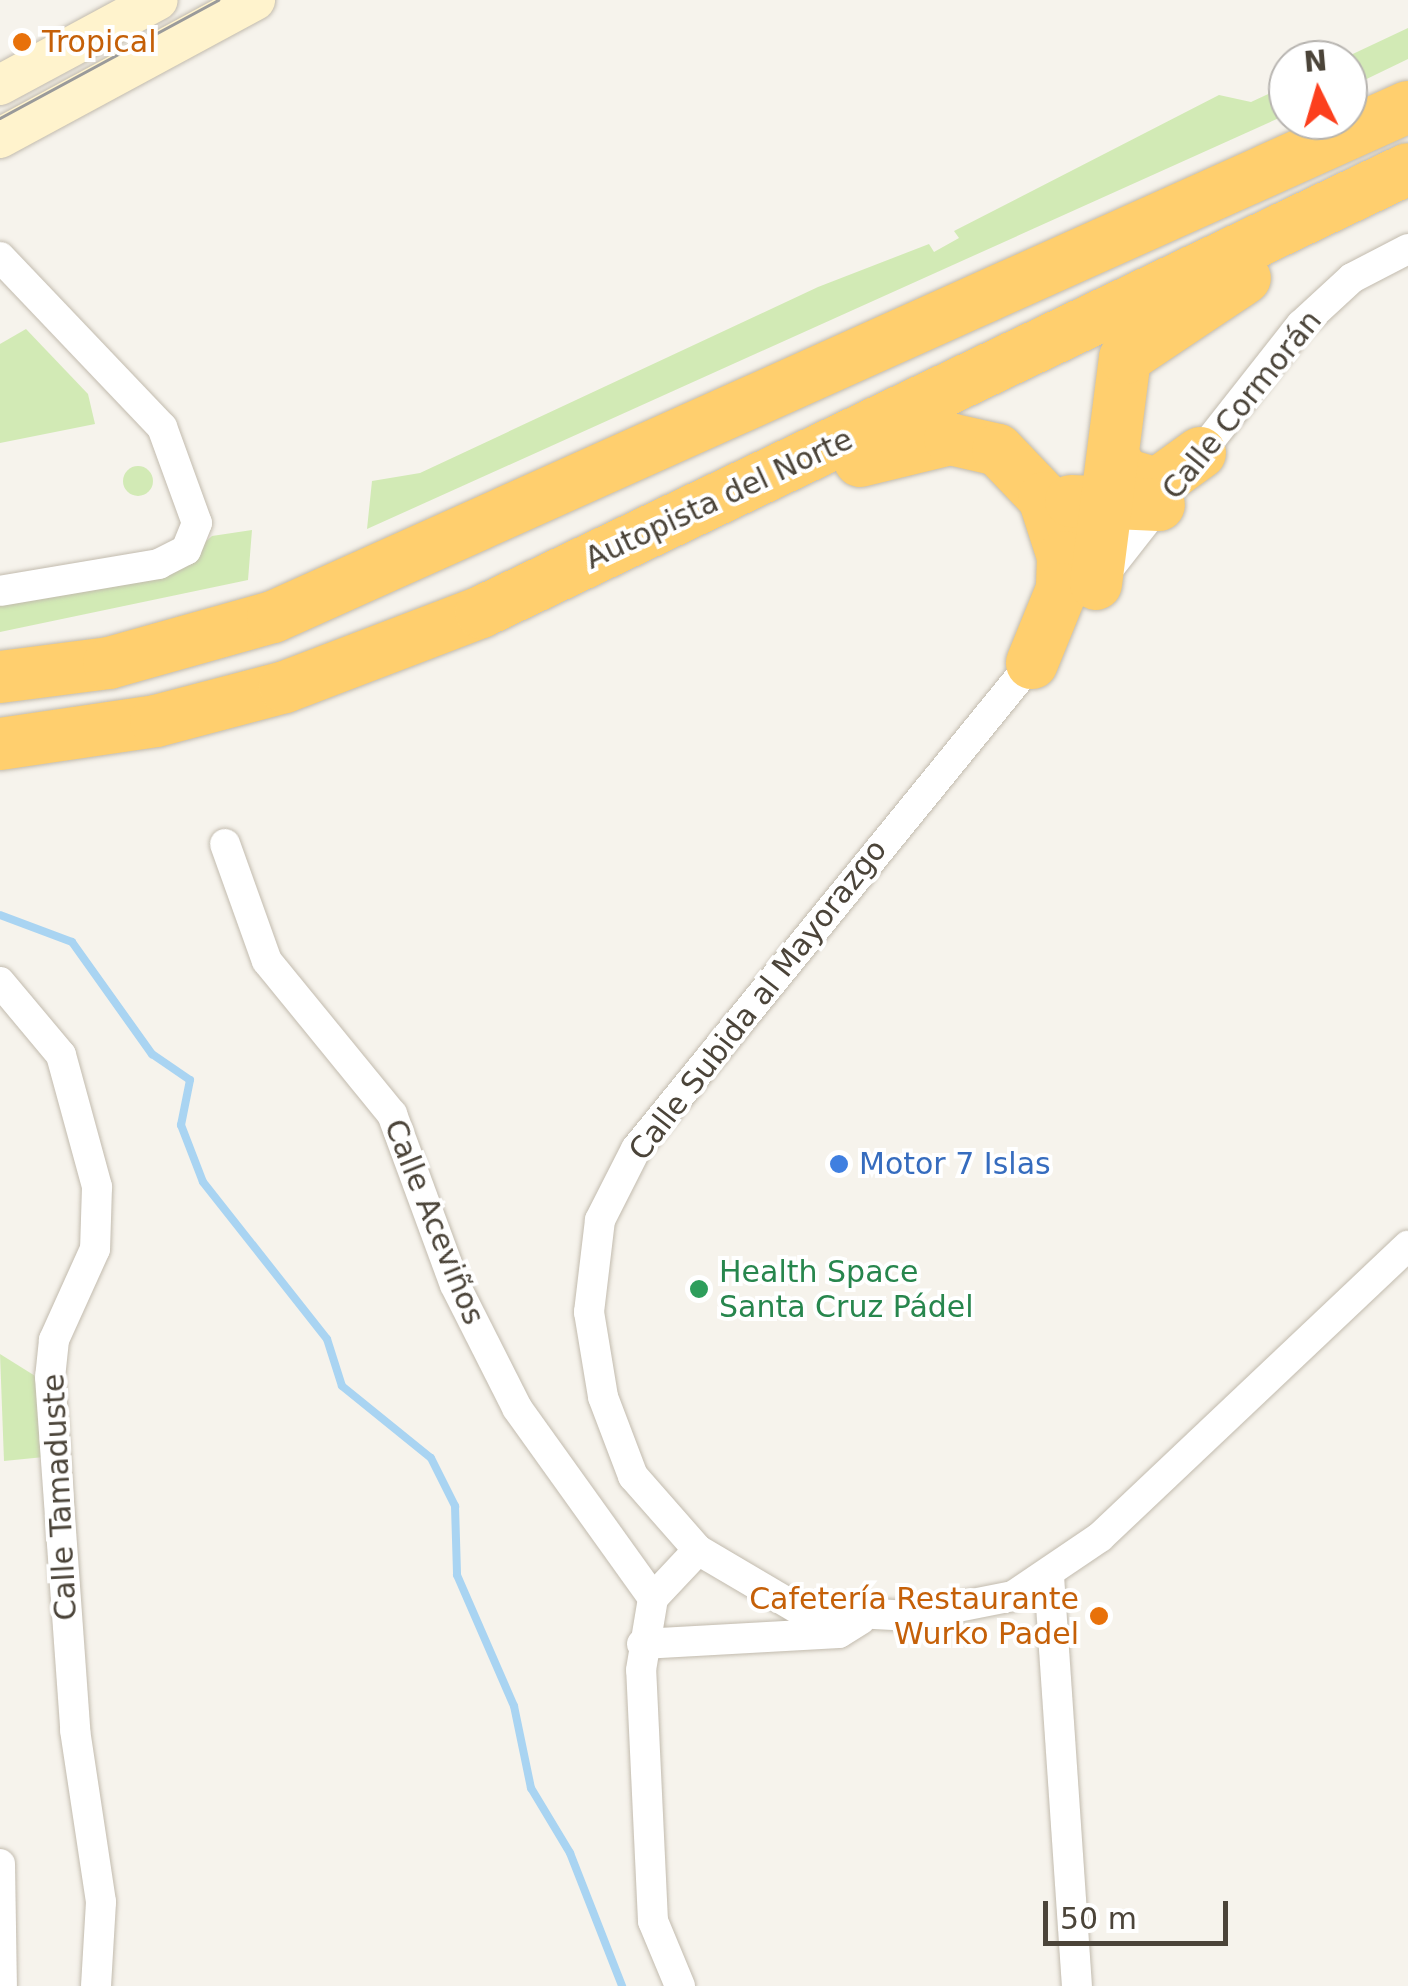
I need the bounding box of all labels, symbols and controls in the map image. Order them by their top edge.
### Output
place label: Tropical [42,24,157,60]
marker: Tropical [11,31,33,53]
north arrow [1268,40,1368,140]
text: N [1302,44,1329,79]
street label: Calle Cormorán [1155,303,1329,507]
street label: Autopista del Norte [579,421,859,577]
street label: Calle Subida al Mayorazgo [622,833,894,1167]
street label: Calle Aceviños [376,1114,492,1330]
place label: Motor 7 Islas [859,1146,1051,1182]
marker: Motor 7 Islas [828,1153,850,1175]
place label: Health Space Santa Cruz Pádel [719,1254,974,1324]
marker: Health Space Santa Cruz Pádel [688,1278,710,1300]
street label: Calle Tamaduste [36,1373,84,1621]
place label: Cafetería Restaurante Wurko Padel [749,1581,1079,1652]
marker: Cafetería Restaurante Wurko Padel [1088,1605,1110,1627]
scale bar [1048,1881,1233,1943]
text: 50 m [1060,1901,1137,1936]

